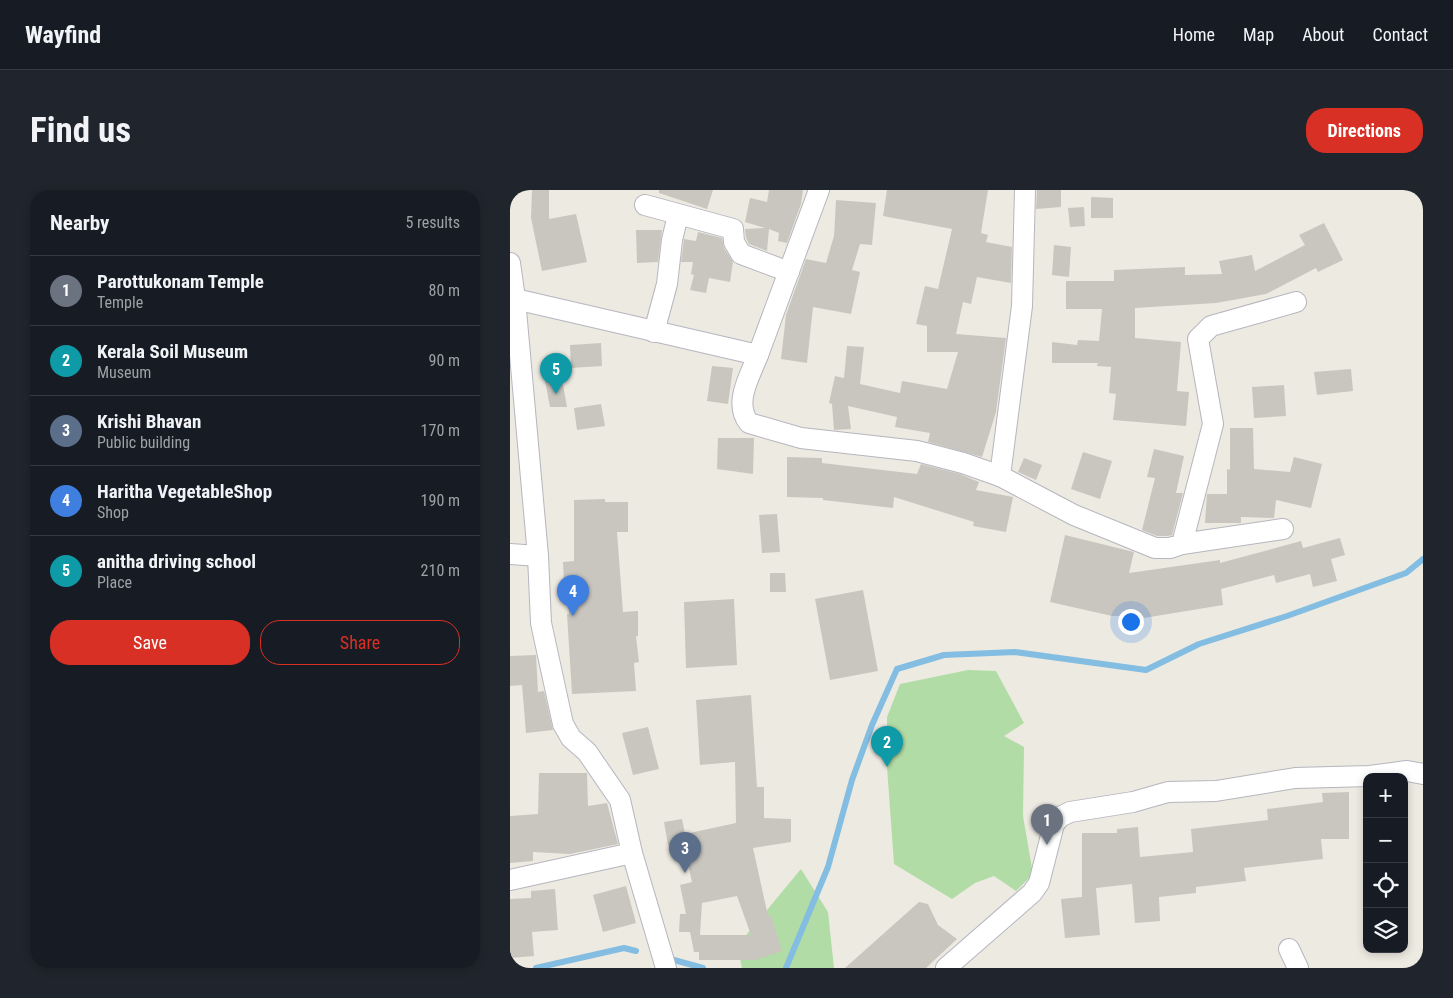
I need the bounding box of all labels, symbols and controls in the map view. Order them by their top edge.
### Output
text: Wayfind [25,21,101,49]
text: Home [1173,24,1215,45]
text: Map [1243,24,1274,45]
text: About [1302,24,1344,45]
text: Contact [1372,24,1428,45]
button: Directions [1306,108,1423,153]
text: Find us [30,110,131,151]
text: Nearby [50,211,109,235]
text: 5 results [405,213,460,232]
text: Parottukonam Temple [97,270,264,293]
text: 1 [62,281,70,300]
text: 80 m [428,281,460,300]
text: Temple [97,293,143,312]
text: Kerala Soil Museum [97,340,248,363]
text: 2 [62,351,70,370]
text: 90 m [428,351,460,370]
pin: 5 [540,353,572,394]
text: Museum [97,363,151,382]
text: Krishi Bhavan [97,410,201,433]
text: 3 [62,421,70,440]
text: 170 m [421,421,460,440]
text: Public building [97,433,190,452]
text: Haritha VegetableShop [97,480,272,503]
text: 4 [62,491,70,510]
text: 190 m [421,491,460,510]
text: Shop [97,503,129,522]
text: anitha driving school [97,550,256,573]
text: 5 [62,561,70,580]
text: 210 m [421,561,460,580]
text: Place [97,573,132,592]
pin: 4 [557,575,589,616]
your location [1118,609,1144,635]
button: Save [50,620,250,665]
button: Share [260,620,460,665]
pin: 2 [871,726,903,767]
map controls [1363,773,1408,953]
button: + [1363,773,1408,818]
pin: 1 [1031,804,1063,845]
button: − [1363,818,1408,863]
pin: 3 [669,832,701,873]
button: locate [1363,863,1408,908]
button: layers [1363,908,1408,953]

